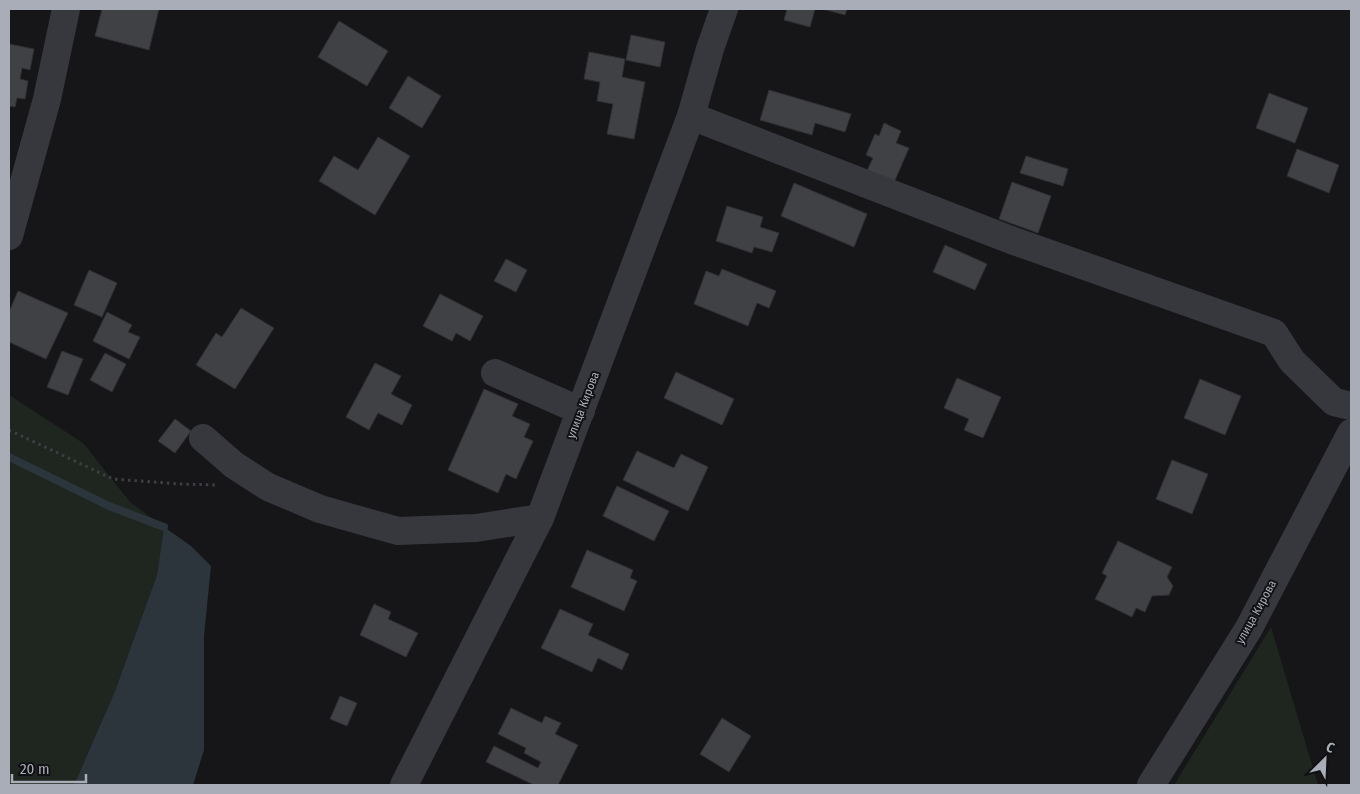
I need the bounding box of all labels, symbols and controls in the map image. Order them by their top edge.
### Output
street label: улица Кирова [564,370,602,440]
street label: улица Кирова [1233,578,1279,646]
north arrow [1300,734,1350,784]
text: С [1323,738,1337,757]
scale bar [12,752,86,784]
text: 20 m [20,760,50,778]

